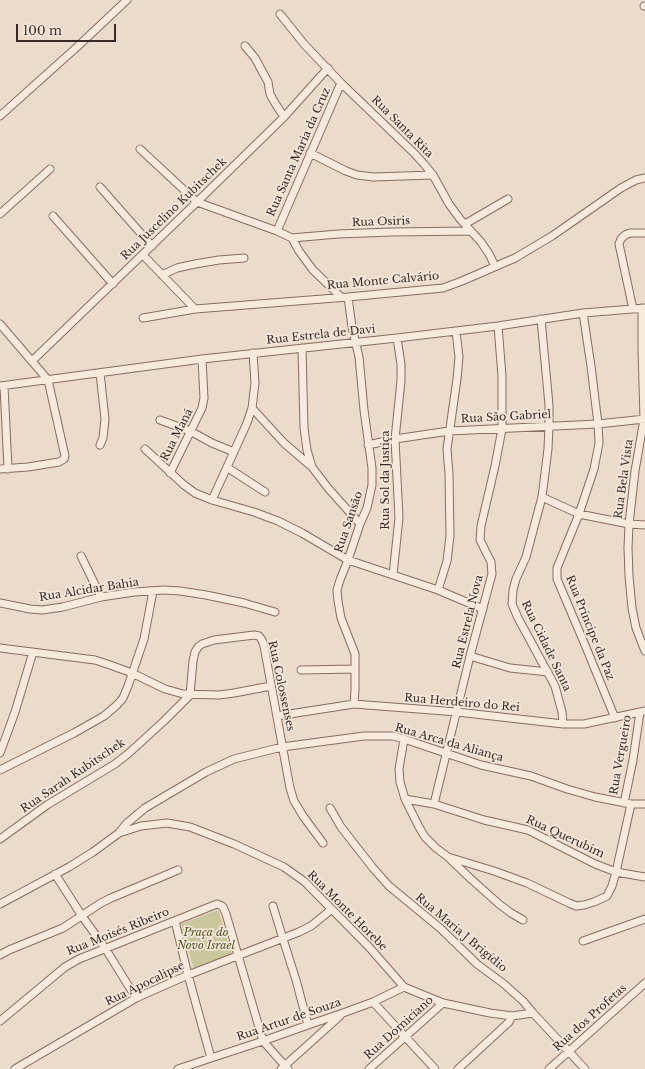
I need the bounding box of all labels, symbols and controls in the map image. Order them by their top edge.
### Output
scale bar [18,16,118,42]
text: 100 m [23,23,62,38]
street label: Rua Santa Maria da Cruz [264,85,334,219]
street label: Rua Santa Rita [368,93,436,161]
street label: Rua Juscelino Kubitschek [118,155,230,263]
street label: Rua Osiris [352,214,410,230]
street label: Rua Monte Calvário [326,270,440,292]
street label: Rua Estrela de Davi [266,323,376,347]
street label: Rua Maná [158,407,196,463]
street label: Rua São Gabriel [460,408,552,426]
street label: Rua Sol da Justiça [379,430,393,530]
street label: Rua Bela Vista [612,438,636,520]
street label: Rua Sansão [332,489,366,555]
street label: Rua Príncipe da Paz [563,573,617,683]
street label: Rua Estrela Nova [450,574,486,670]
street label: Rua Alcidar Bahia [38,576,140,604]
street label: Rua Cidade Santa [518,598,574,694]
street label: Rua Colossenses [265,640,297,732]
street label: Rua Herdeiro do Rei [404,691,520,715]
street label: Rua Vergueiro [607,714,635,796]
street label: Rua Arca da Aliança [393,721,505,765]
street label: Rua Sarah Kubitschek [18,736,128,816]
street label: Rua Querubim [524,813,606,861]
street label: Rua Monte Horebe [304,868,390,954]
street label: Rua Maria J Brigídio [413,891,509,975]
street label: Rua Moisés Ribeiro [65,905,171,959]
park label: Praça do Novo Israel [177,926,235,952]
street label: Rua Apocalipse [103,959,187,1009]
street label: Rua dos Profetas [551,982,629,1054]
street label: Rua Domiciano [362,994,436,1062]
street label: Rua Artur de Souza [235,996,343,1044]

